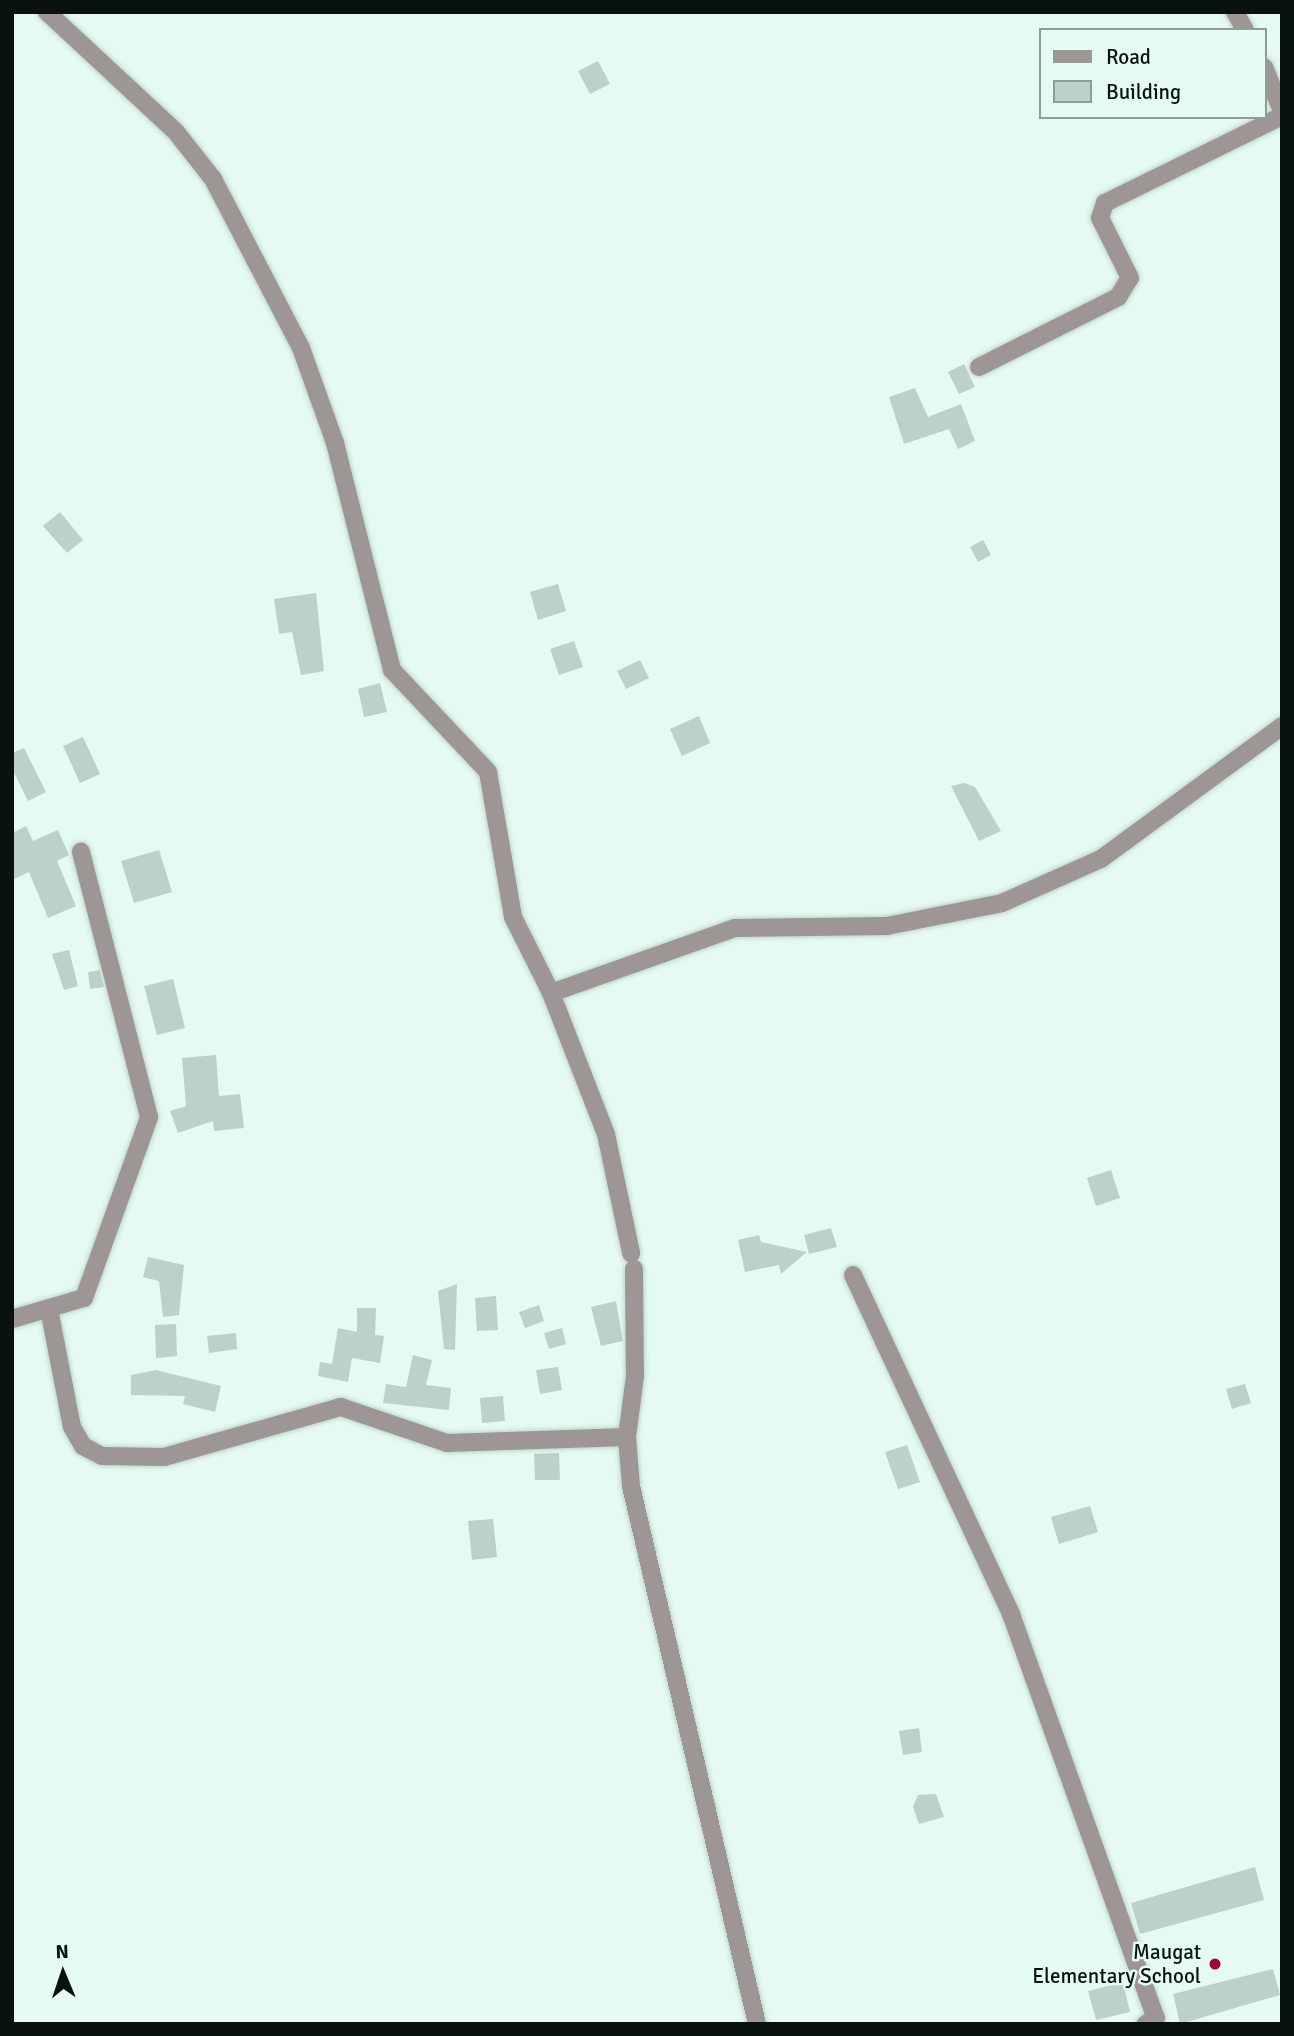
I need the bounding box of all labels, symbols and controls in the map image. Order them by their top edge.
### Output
legend [1038,28,1266,119]
text: Road [1106,44,1151,70]
text: Building [1106,79,1181,105]
north arrow [28,1938,98,2008]
place label: Maugat Elementary School [1032,1939,1201,1989]
text: N [55,1940,69,1964]
marker: Maugat Elementary School [1207,1956,1223,1972]

